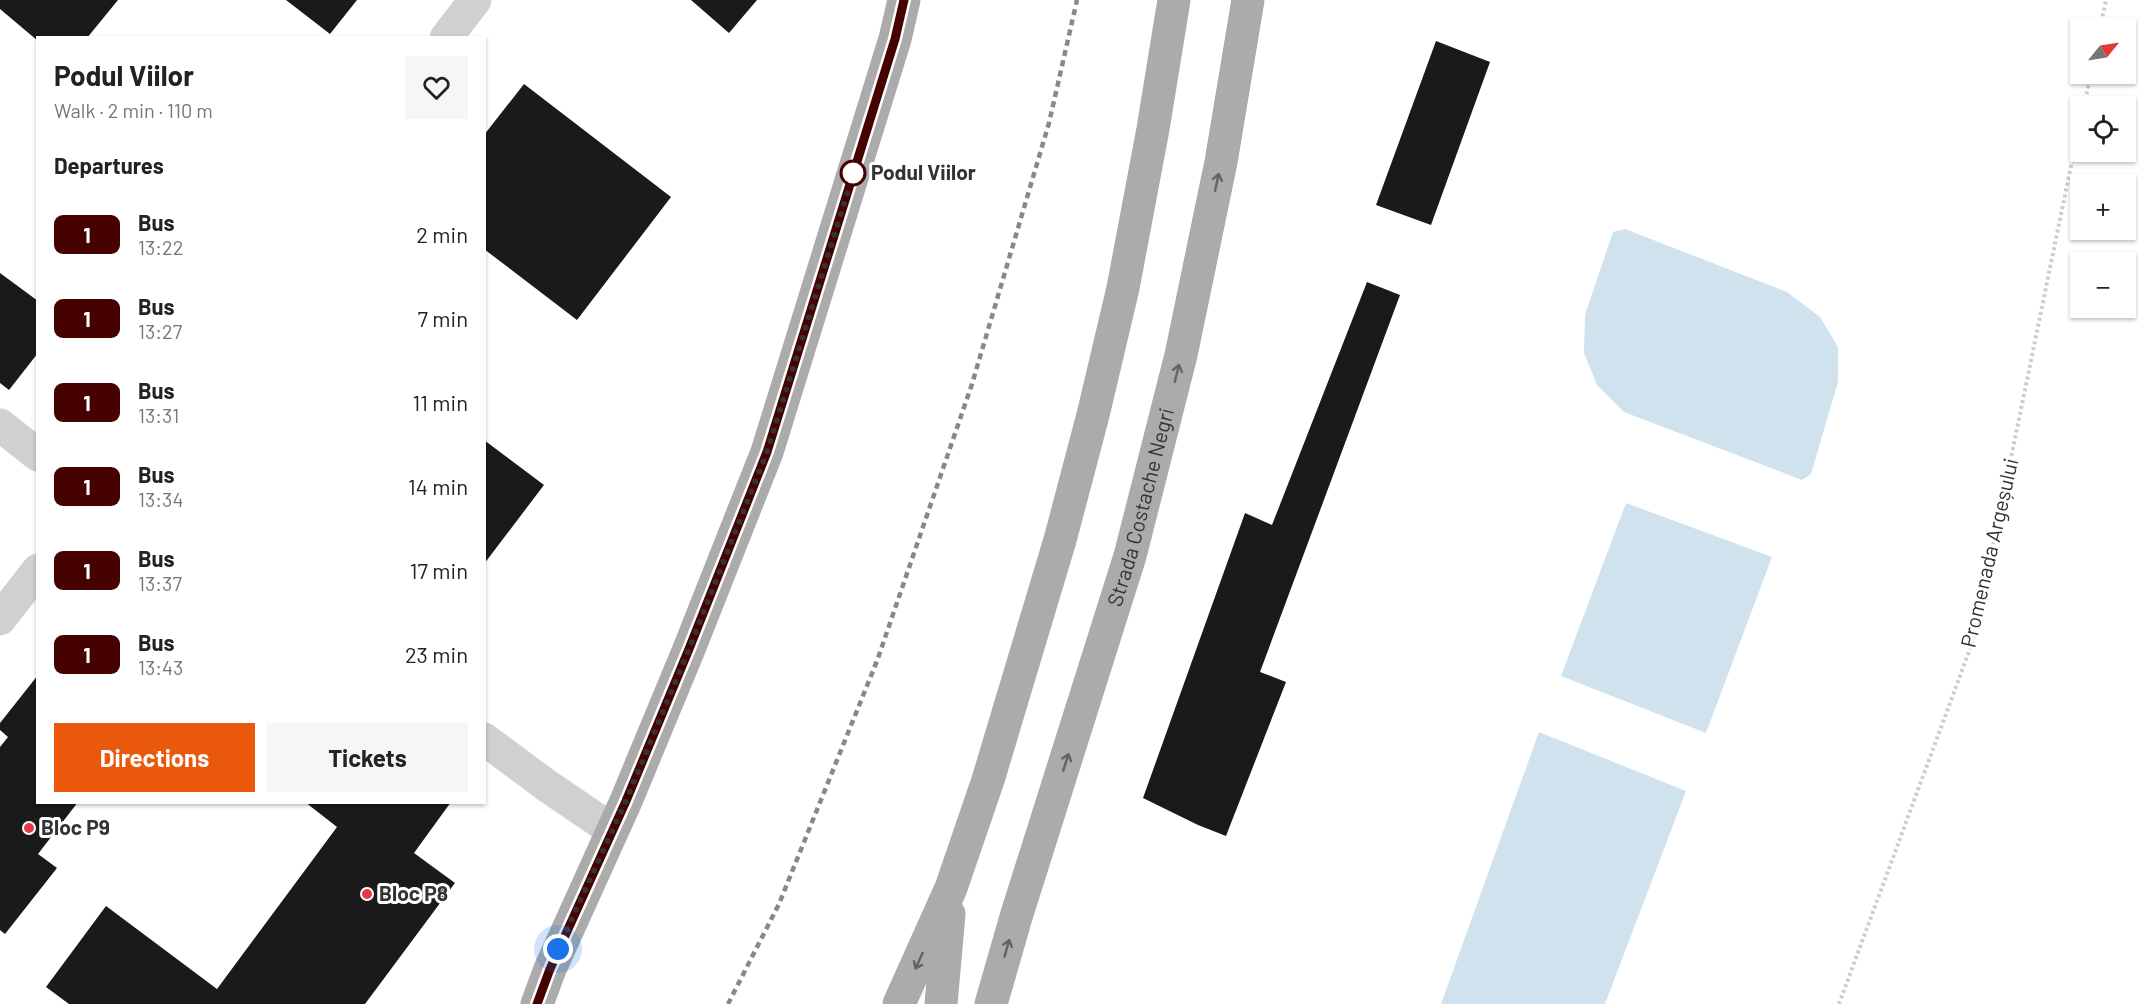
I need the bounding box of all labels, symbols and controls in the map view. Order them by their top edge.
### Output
north arrow [2070,18,2136,84]
map controls [2070,18,2136,318]
button: heart [405,56,468,119]
text: Podul Viilor [54,58,194,92]
button: locate [2070,96,2136,162]
text: Walk · 2 min · 110 m [54,98,213,122]
text: Departures [54,152,164,178]
place label: Podul Viilor [871,159,976,184]
marker: Podul Viilor [840,160,866,186]
one-way arrow [1212,173,1223,192]
button: + [2070,174,2136,240]
text: Bus [138,209,175,235]
text: 2 min [416,221,468,247]
text: 1 [83,222,91,247]
text: 13:22 [138,235,184,259]
button: − [2070,252,2136,318]
text: Bus [138,293,175,319]
text: 7 min [418,305,468,331]
text: 1 [83,306,91,331]
text: 13:27 [138,319,182,343]
one-way arrow [1171,363,1183,382]
text: Bus [138,377,175,403]
text: 11 min [412,389,468,415]
text: 1 [83,390,91,415]
text: 13:31 [138,403,179,427]
street label: Strada Costache Negri [1101,405,1178,609]
street label: Promenada Argeșului [1955,456,2022,650]
text: Bus [138,461,175,487]
text: 14 min [408,473,468,499]
text: 1 [83,474,91,499]
text: 13:34 [138,487,183,511]
text: Bus [138,545,175,571]
text: 17 min [410,557,468,583]
text: 1 [83,558,91,583]
text: 13:37 [138,571,182,595]
text: Bus [138,629,175,655]
text: 23 min [405,641,468,667]
text: 1 [83,642,91,667]
text: 13:43 [138,655,183,679]
button: Directions [54,723,255,792]
button: Tickets [267,723,468,792]
one-way arrow [1061,753,1072,772]
place label: Bloc P9 [41,814,110,839]
marker: Bloc P9 [22,821,36,835]
place label: Bloc P8 [379,880,448,905]
marker: Bloc P8 [360,887,374,901]
your location [543,934,573,964]
one-way arrow [1002,939,1013,958]
one-way arrow [912,951,924,969]

